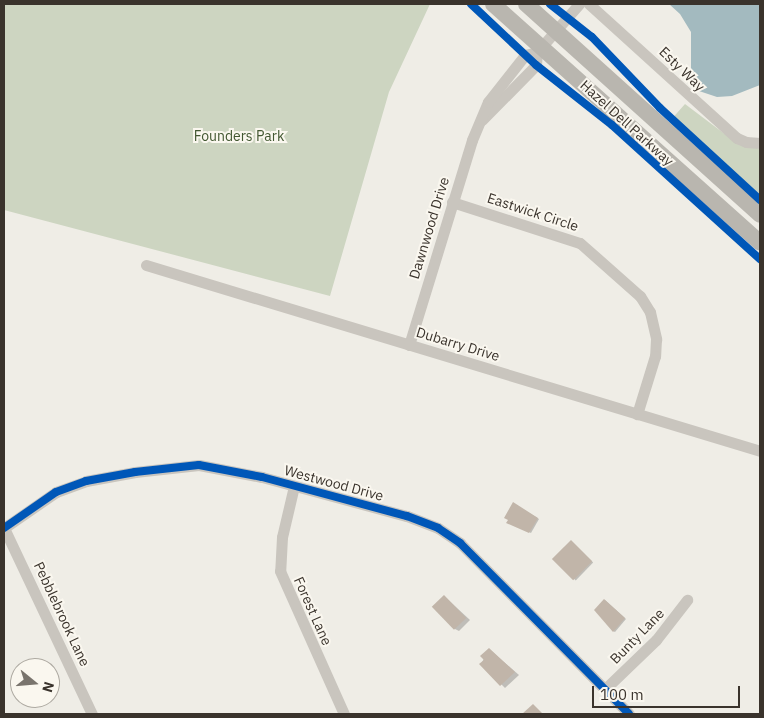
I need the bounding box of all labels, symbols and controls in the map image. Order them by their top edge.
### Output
street label: Esty Way [656,43,708,95]
street label: Hazel Dell Parkway [577,77,677,169]
park label: Founders Park [194,128,284,144]
street label: Dawnwood Drive [406,175,452,281]
street label: Eastwick Circle [485,189,581,235]
street label: Dubarry Drive [414,323,502,365]
street label: Westwood Drive [283,462,385,504]
street label: Pebblebrook Lane [30,559,94,669]
street label: Forest Lane [290,574,336,648]
street label: Bunty Lane [607,605,667,667]
north arrow [10,658,60,708]
scale bar [594,676,742,708]
text: N [38,680,58,695]
text: 100 m [600,685,644,704]

